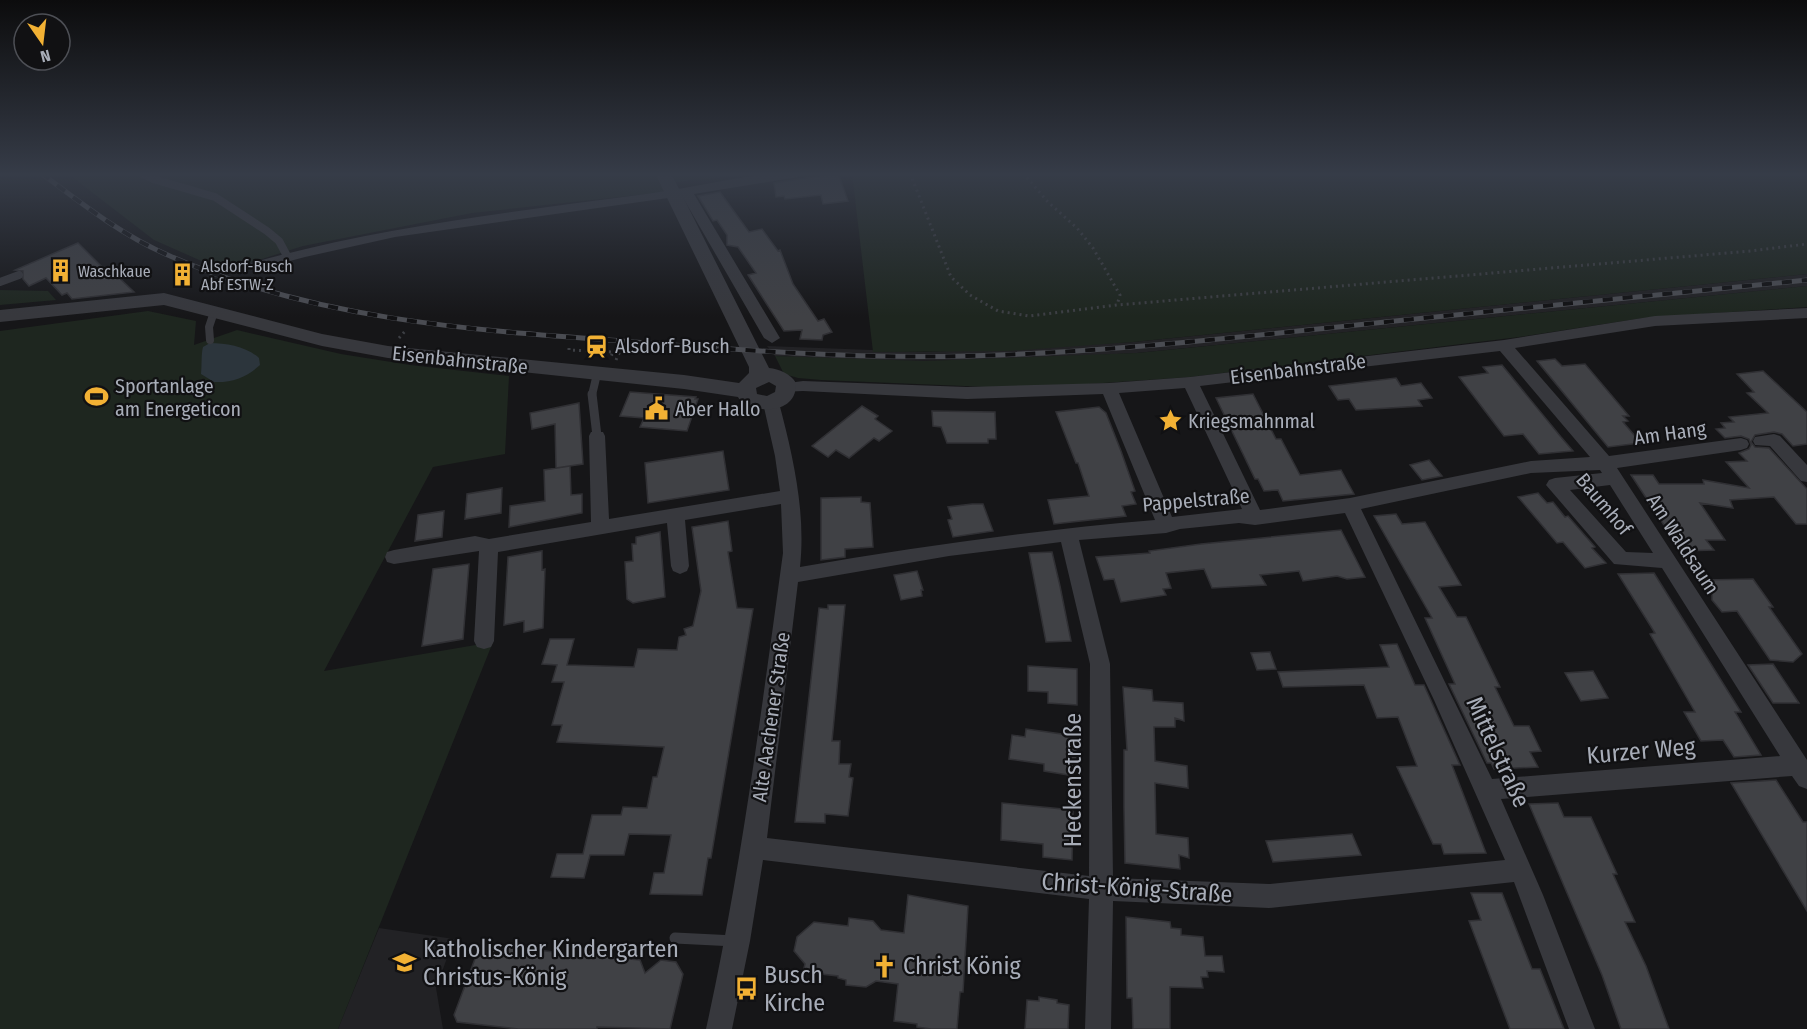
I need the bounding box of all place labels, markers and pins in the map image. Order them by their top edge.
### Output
place label: Alsdorf-Busch Abf ESTW-Z [201,257,293,294]
building icon: Waschkaue [47,258,73,284]
place label: Waschkaue [78,262,151,281]
building icon: Alsdorf-Busch Abf ESTW-Z [170,262,196,288]
station icon: Alsdorf-Busch [584,333,610,359]
place label: Alsdorf-Busch [615,334,730,358]
place label: Sportanlage am Energeticon [115,374,241,421]
sports icon: Sportanlage am Energeticon [84,384,110,410]
public building icon: Aber Hallo [644,396,670,422]
place label: Aber Hallo [675,397,760,421]
place icon: Kriegsmahnmal [1157,408,1183,434]
place label: Kriegsmahnmal [1188,409,1315,433]
place label: Katholischer Kindergarten Christus-König [423,935,679,991]
school or university icon: Katholischer Kindergarten Christus-König [392,950,418,976]
place label: Christ König [903,952,1021,980]
church icon: Christ König [872,953,898,979]
place label: Busch Kirche [764,961,825,1017]
bus stop icon: Busch Kirche [733,976,759,1002]

